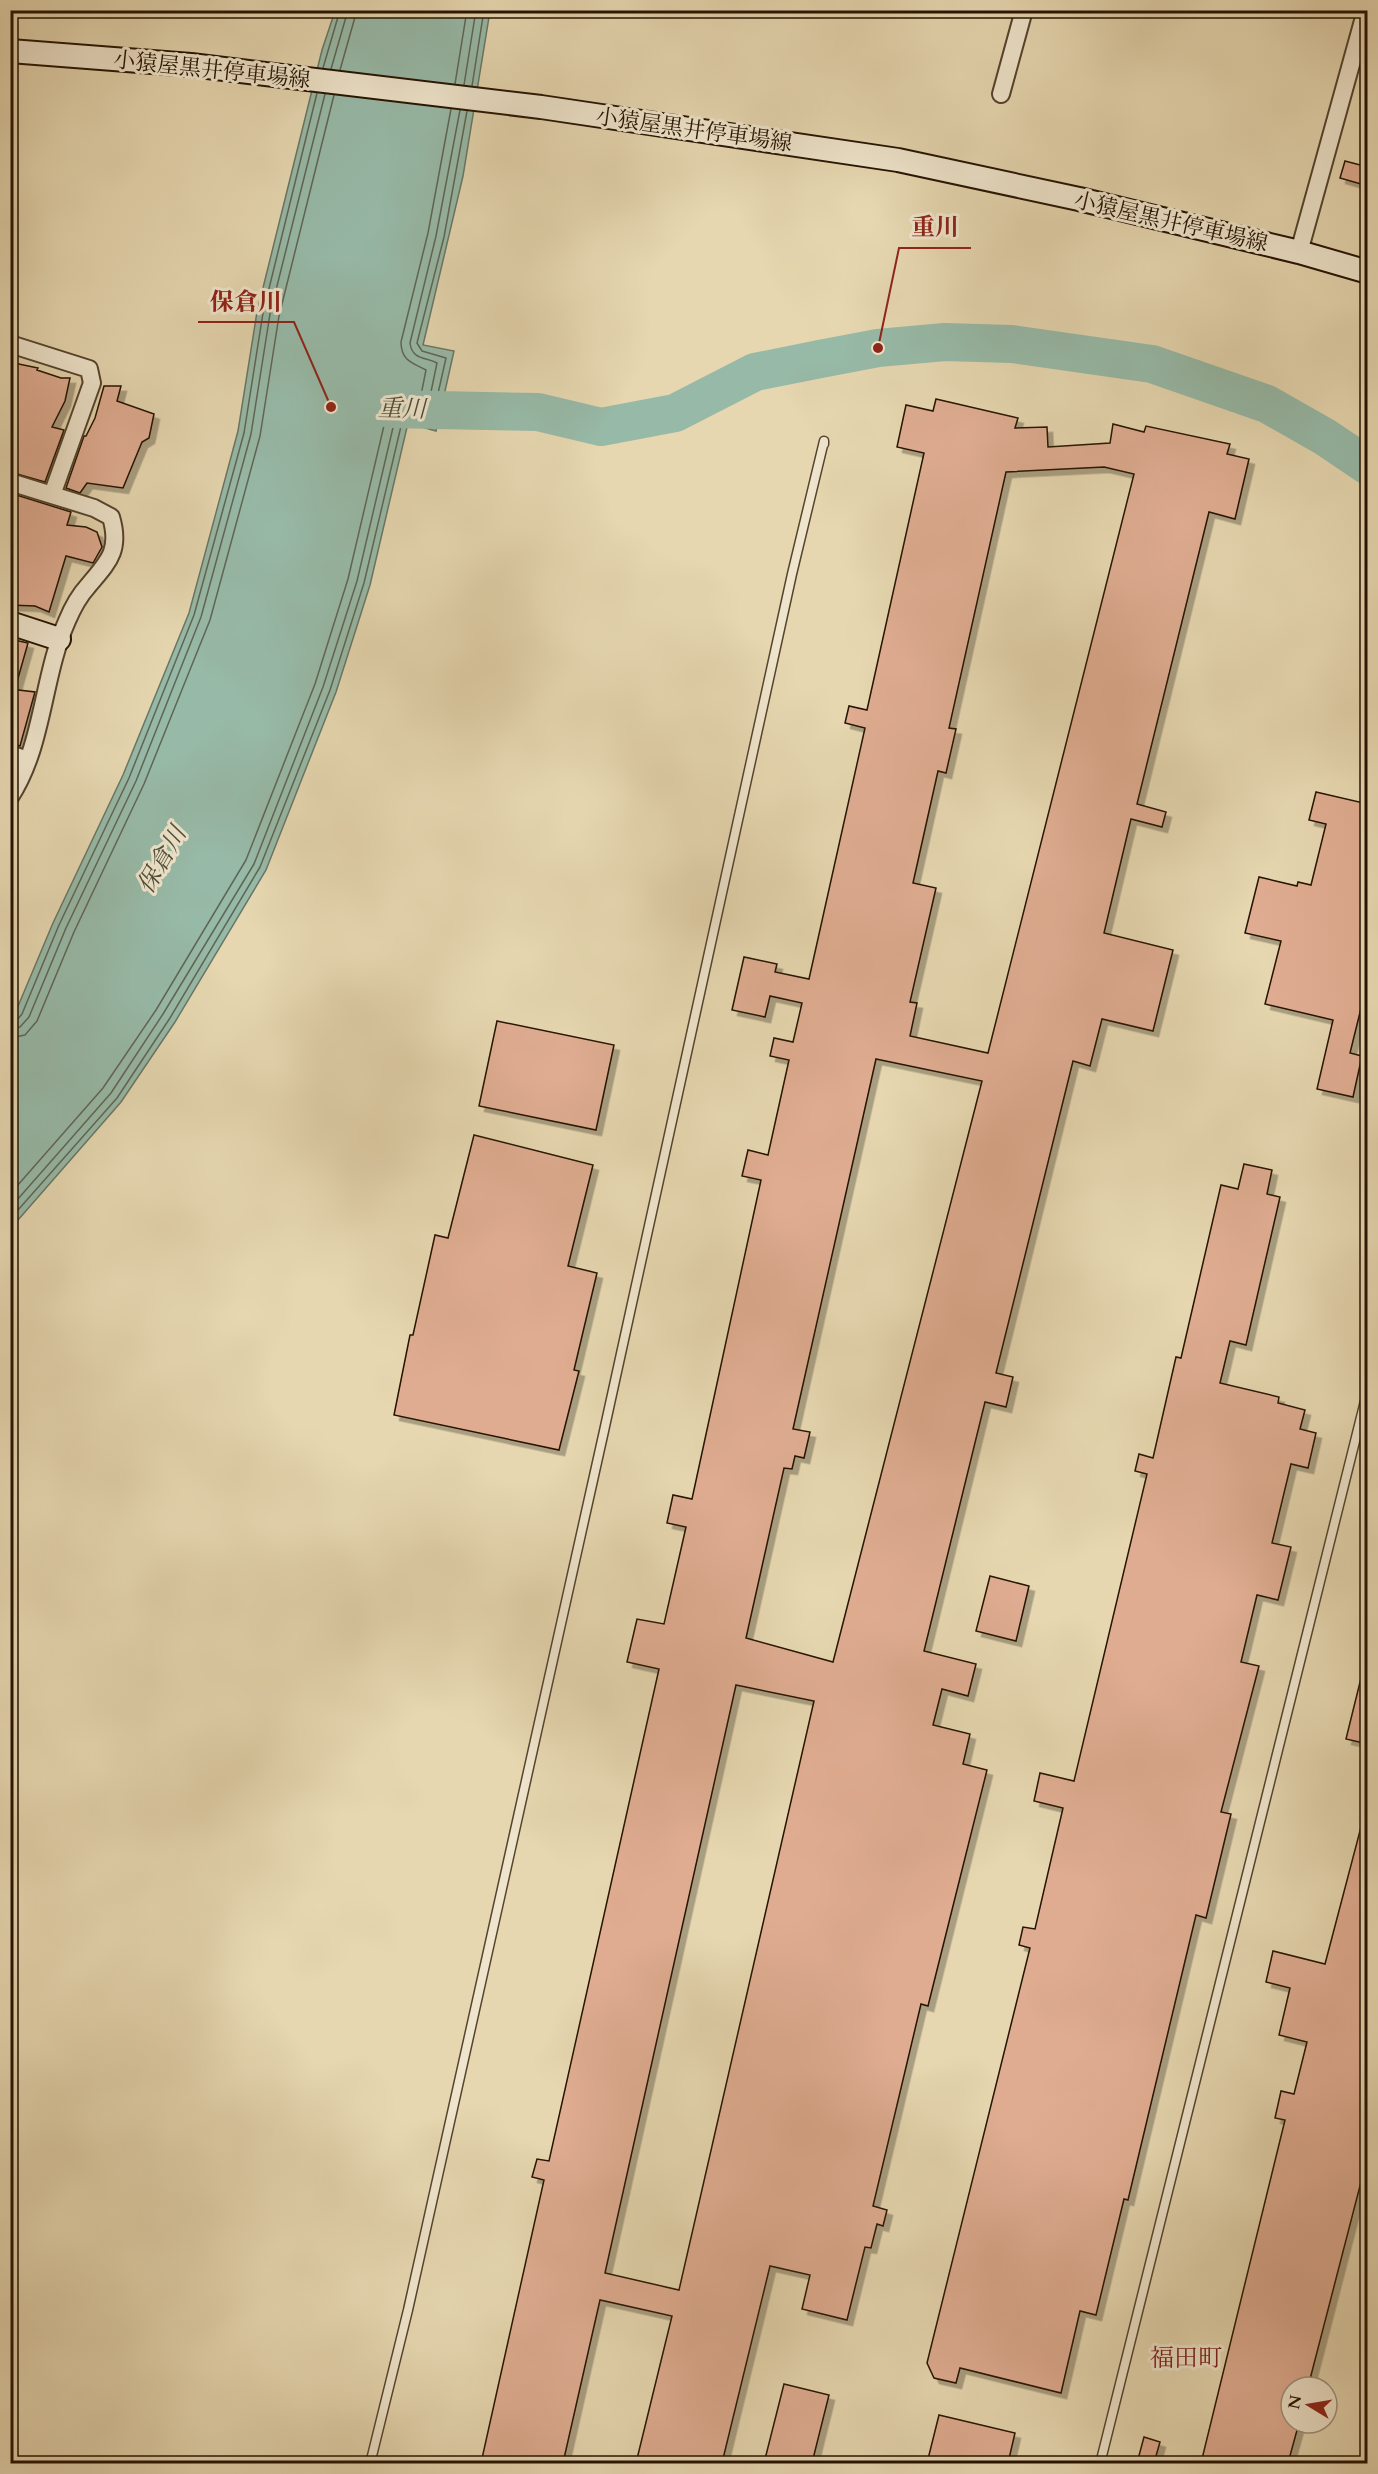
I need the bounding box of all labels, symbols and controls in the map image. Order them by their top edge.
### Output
street label: 小猿屋黒井停車場線 [112,45,312,95]
street label: 小猿屋黒井停車場線 [594,101,794,159]
street label: 小猿屋黒井停車場線 [1071,185,1271,259]
callout: 重川 [899,206,971,248]
text: 重川 [911,211,959,244]
callout: 保倉川 [198,280,294,322]
text: 保倉川 [210,286,282,319]
water label: 重川 [378,392,429,426]
water label: 保倉川 [130,818,196,899]
district label: 福田町 [1150,2342,1222,2375]
north arrow [1279,2375,1339,2435]
text: N [1283,2393,1307,2411]

